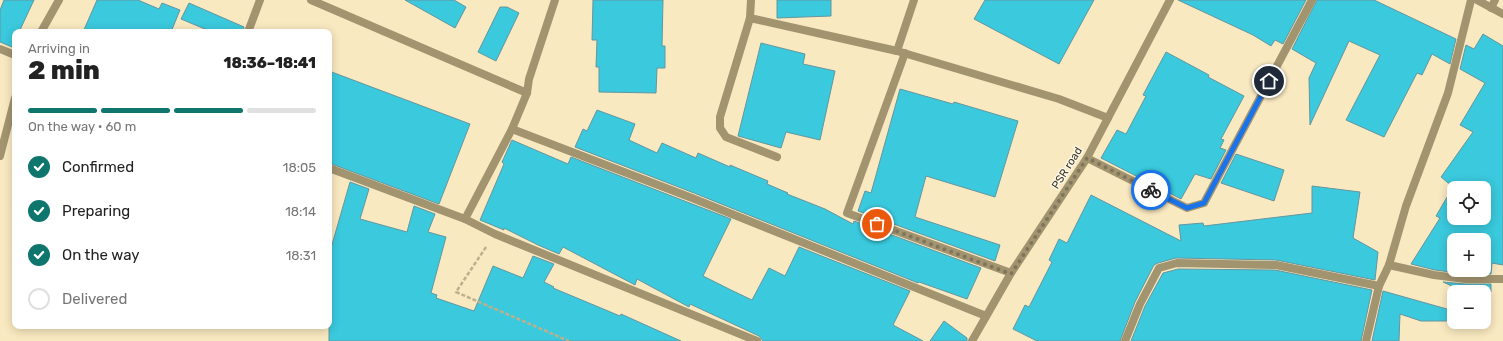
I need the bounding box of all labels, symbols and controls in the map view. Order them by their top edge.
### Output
text: Arriving in [28,41,90,56]
text: 18:36–18:41 [224,54,316,72]
text: 2 min [28,55,100,86]
pin [1252,64,1286,98]
icon: home [1258,70,1280,92]
text: On the way · 60 m [28,119,136,134]
street label: PSR road [1049,145,1085,191]
icon: check [28,156,50,178]
text: Confirmed [62,158,134,176]
text: 18:05 [283,160,316,175]
courier [1131,170,1171,210]
icon: bike [1140,179,1162,201]
map controls [1447,181,1491,329]
button: locate [1447,181,1491,225]
icon: check [28,200,50,222]
text: Preparing [62,202,130,220]
text: 18:14 [285,204,316,219]
pin [860,207,894,241]
icon: bag [866,213,888,235]
button: + [1447,233,1491,277]
icon: check [28,244,50,266]
text: On the way [62,246,140,264]
text: 18:31 [286,248,316,263]
button: − [1447,285,1491,329]
text: Delivered [62,290,127,308]

